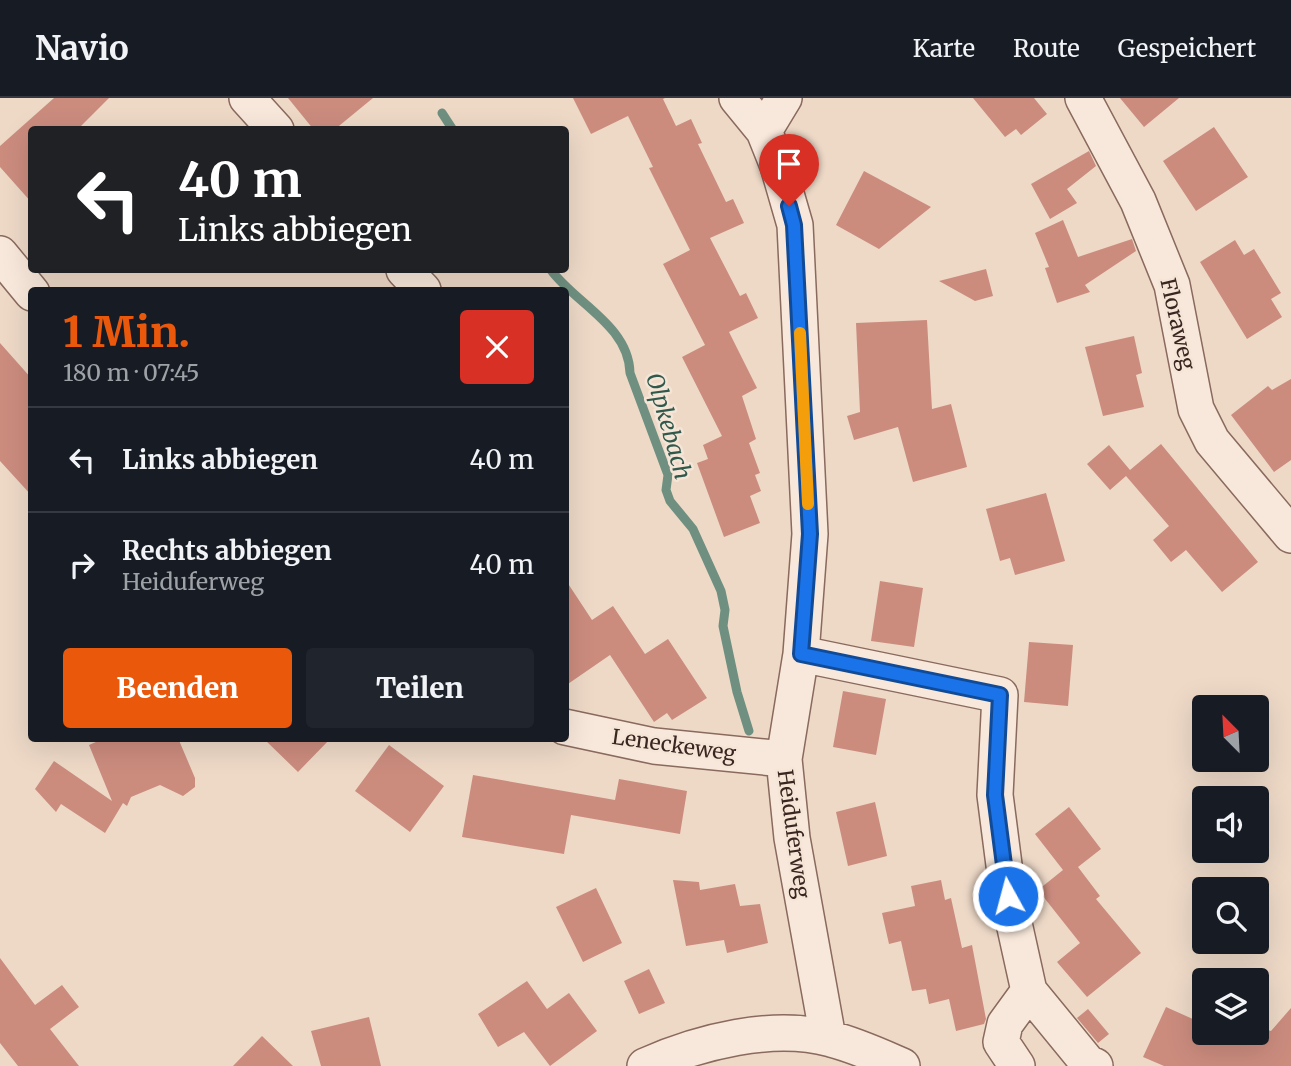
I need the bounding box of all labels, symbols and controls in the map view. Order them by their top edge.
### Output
text: Navio [35,28,129,69]
text: Karte [913,33,975,64]
text: Route [1013,33,1080,64]
text: Gespeichert [1118,33,1256,64]
pin [759,134,819,206]
icon: arrive [770,145,808,183]
text: 40 m [178,149,302,210]
icon: left [63,154,154,245]
text: Links abbiegen [178,210,412,250]
street label: Floraweg [1154,276,1202,373]
text: 1 Min. [63,306,190,358]
button: close [460,310,534,384]
text: 180 m · 07:45 [63,358,199,387]
water label: Olpkebach [640,369,698,483]
icon: left [63,441,101,479]
text: Links abbiegen [122,443,318,476]
text: 40 m [470,443,534,476]
text: Rechts abbiegen [122,534,332,567]
icon: right [63,546,101,584]
text: 40 m [470,548,534,581]
text: Heiduferweg [122,567,264,596]
button: Beenden [63,648,292,728]
button: Teilen [306,648,534,728]
north arrow [1192,695,1269,772]
map controls [1192,695,1269,1045]
street label: Leneckeweg [610,723,738,767]
street label: Heiduferweg [772,768,816,900]
button: sound [1192,786,1269,863]
position arrow [971,859,1045,933]
button: search [1192,877,1269,954]
button: layers [1192,968,1269,1045]

